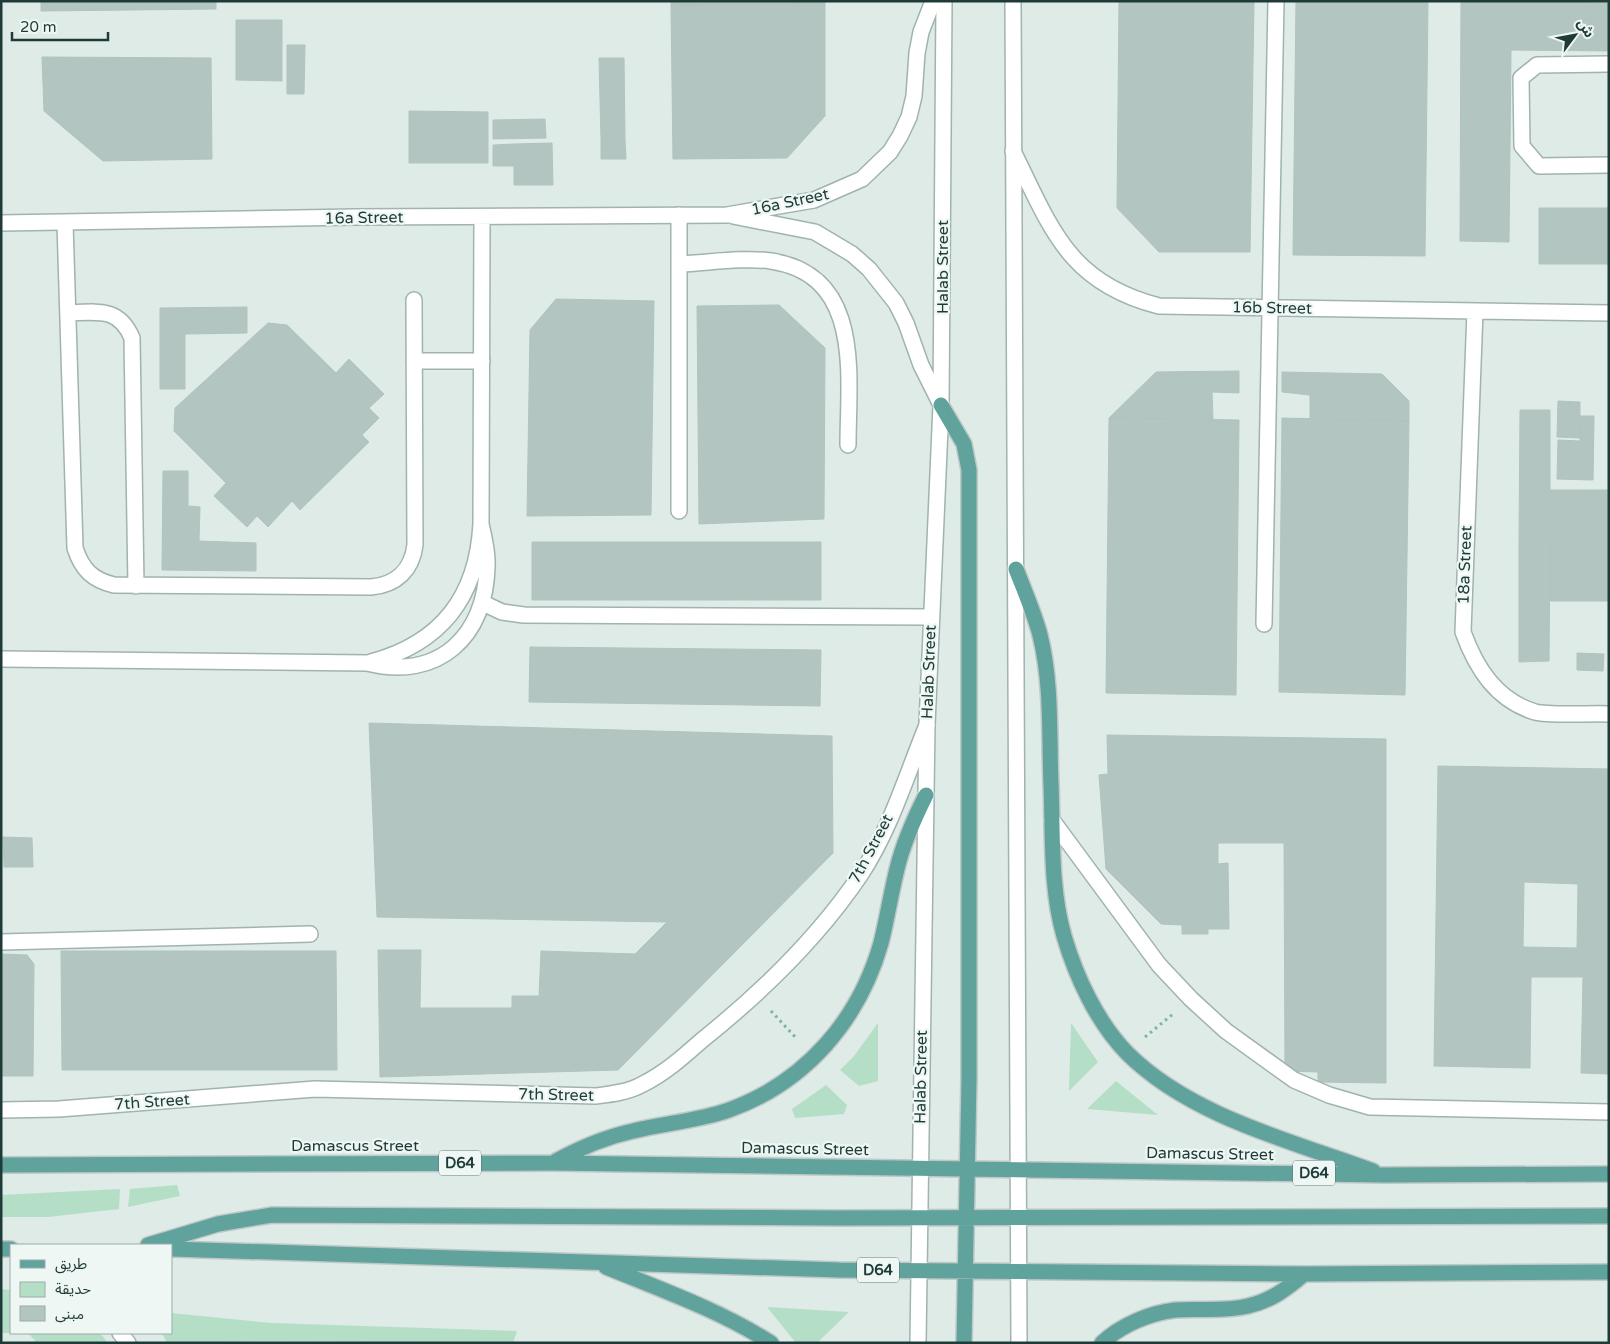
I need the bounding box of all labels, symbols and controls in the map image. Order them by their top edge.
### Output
scale bar [12,10,109,42]
north arrow [1550,10,1600,60]
text: ش [1573,16,1598,41]
text: 20 m [20,18,57,36]
street label: 16a Street [749,184,831,220]
street label: 16a Street [324,207,404,229]
street label: Halab Street [933,220,953,314]
street label: 16b Street [1232,297,1312,319]
street label: 18a Street [1454,525,1476,605]
street label: Halab Street [917,625,941,719]
street label: 7th Street [844,811,898,887]
street label: Halab Street [910,1030,932,1124]
street label: 7th Street [518,1084,594,1106]
street label: 7th Street [113,1089,191,1115]
street label: Damascus Street [291,1136,419,1156]
street label: Damascus Street [741,1138,869,1160]
street label: Damascus Street [1146,1143,1274,1165]
road number: D64 [439,1150,481,1176]
road number: D64 [1293,1160,1335,1186]
legend [10,1244,172,1334]
text: طريق [55,1255,87,1274]
road number: D64 [857,1258,899,1282]
text: حديقة [55,1280,91,1298]
text: مبنى [55,1305,84,1323]

